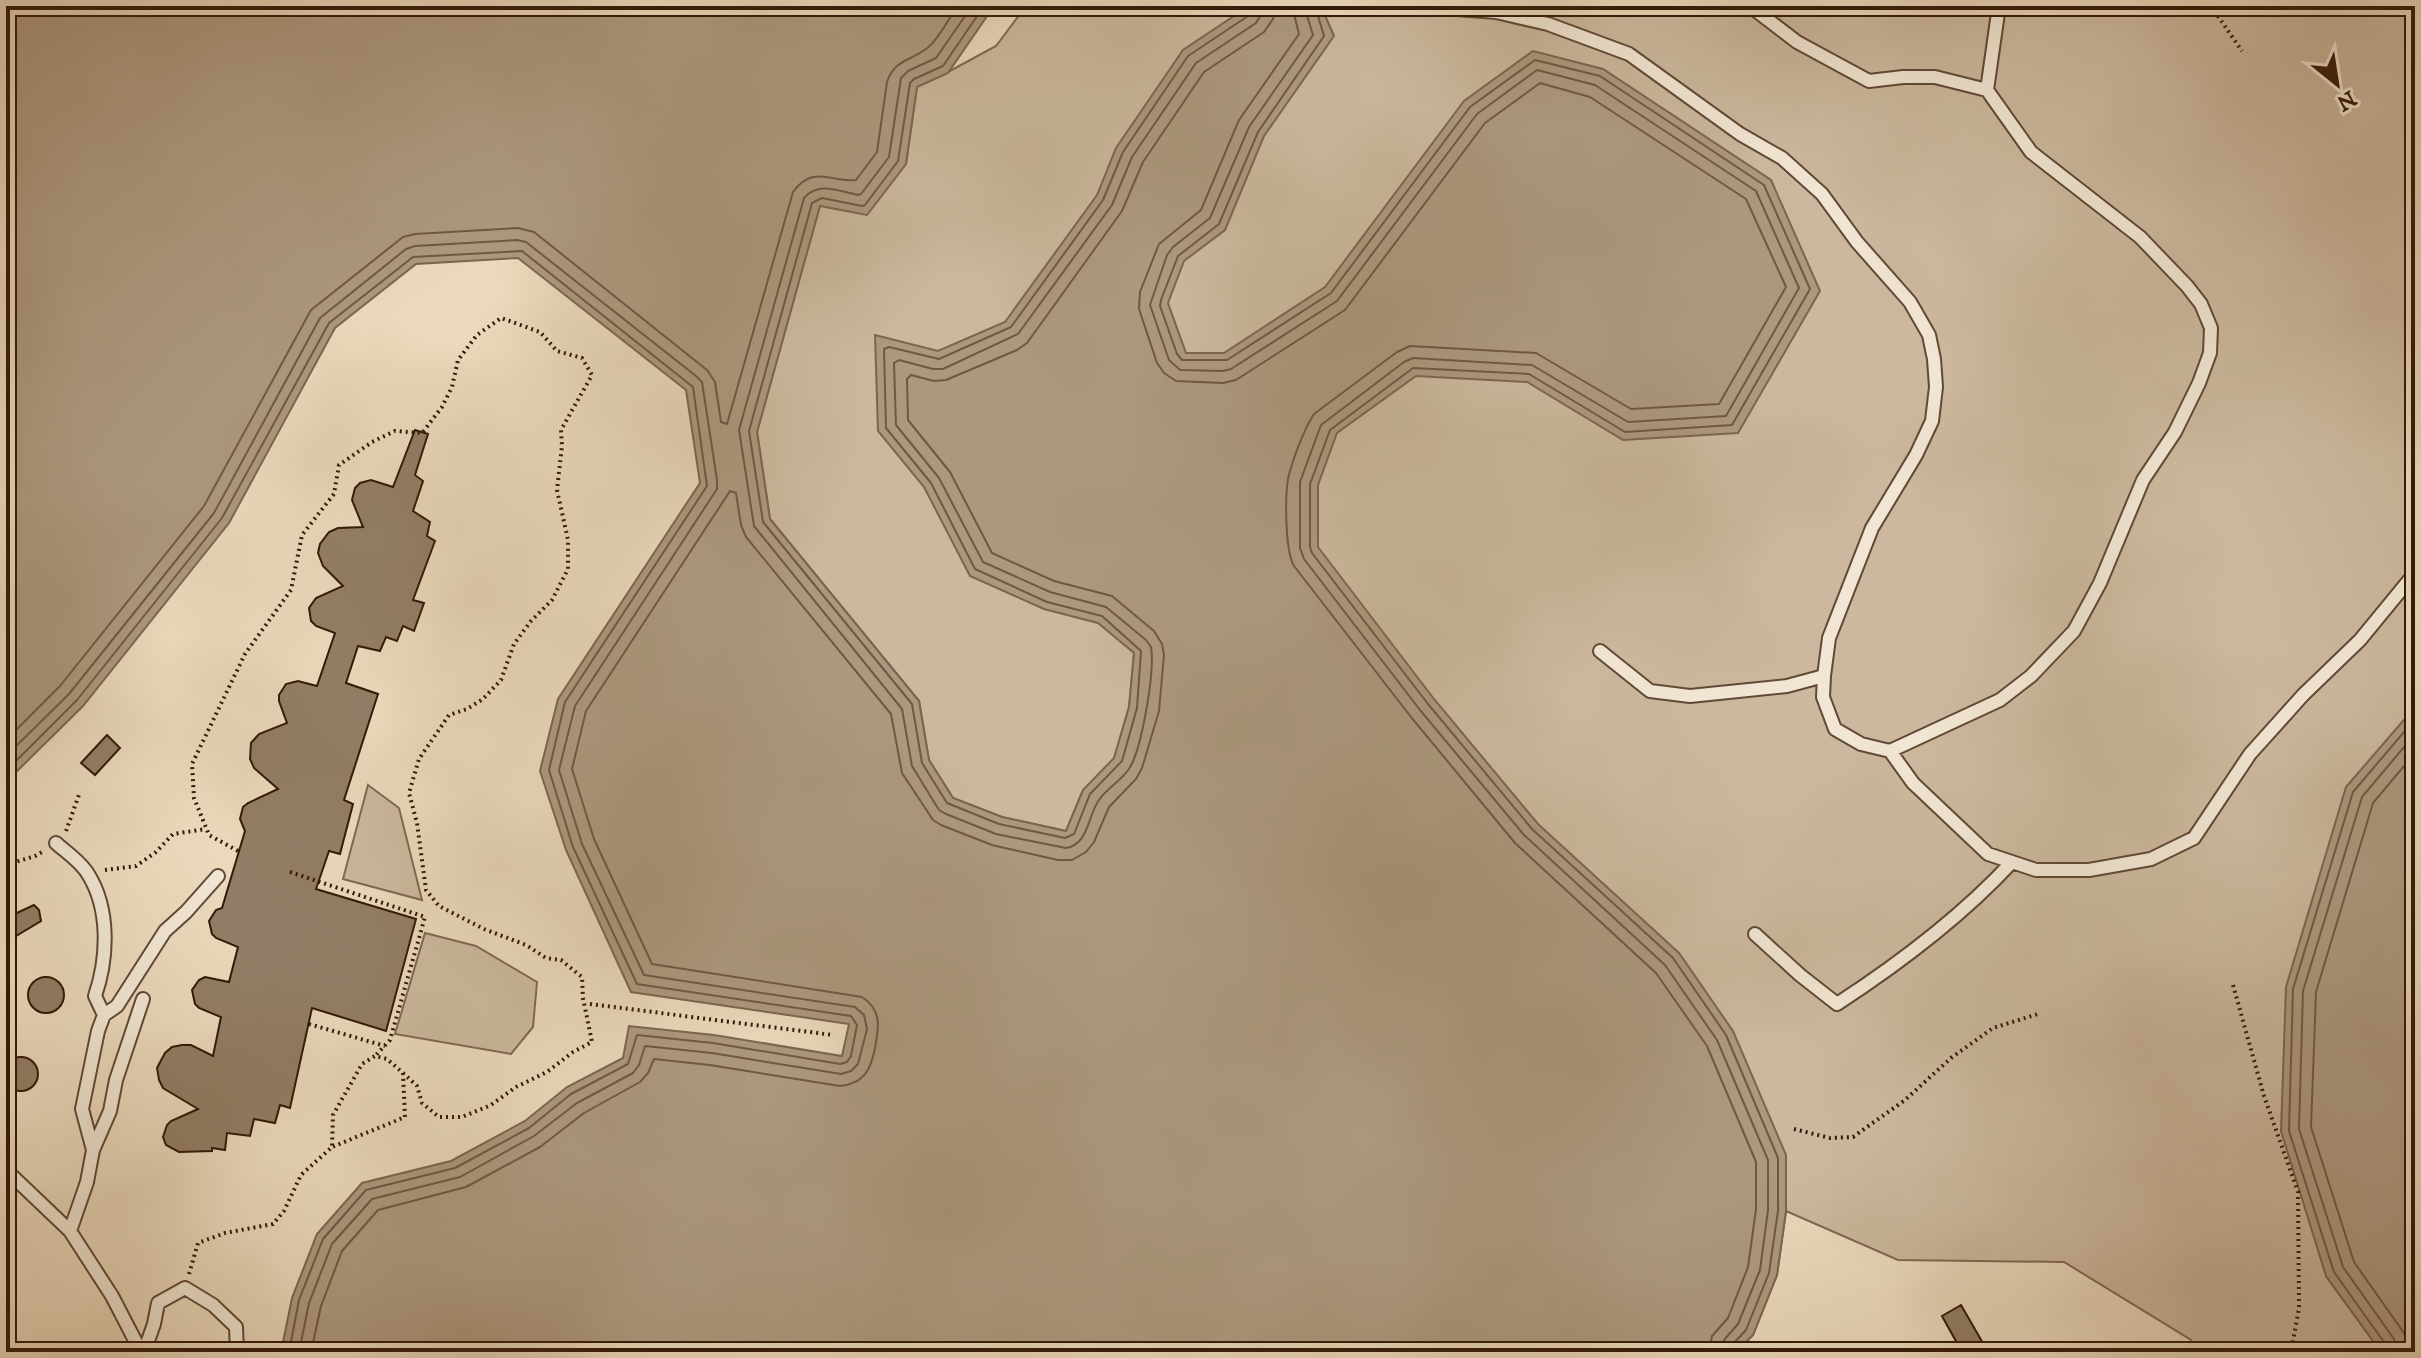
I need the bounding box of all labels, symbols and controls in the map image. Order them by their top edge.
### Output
north arrow [2297,44,2377,124]
text: N [2332,84,2361,116]

